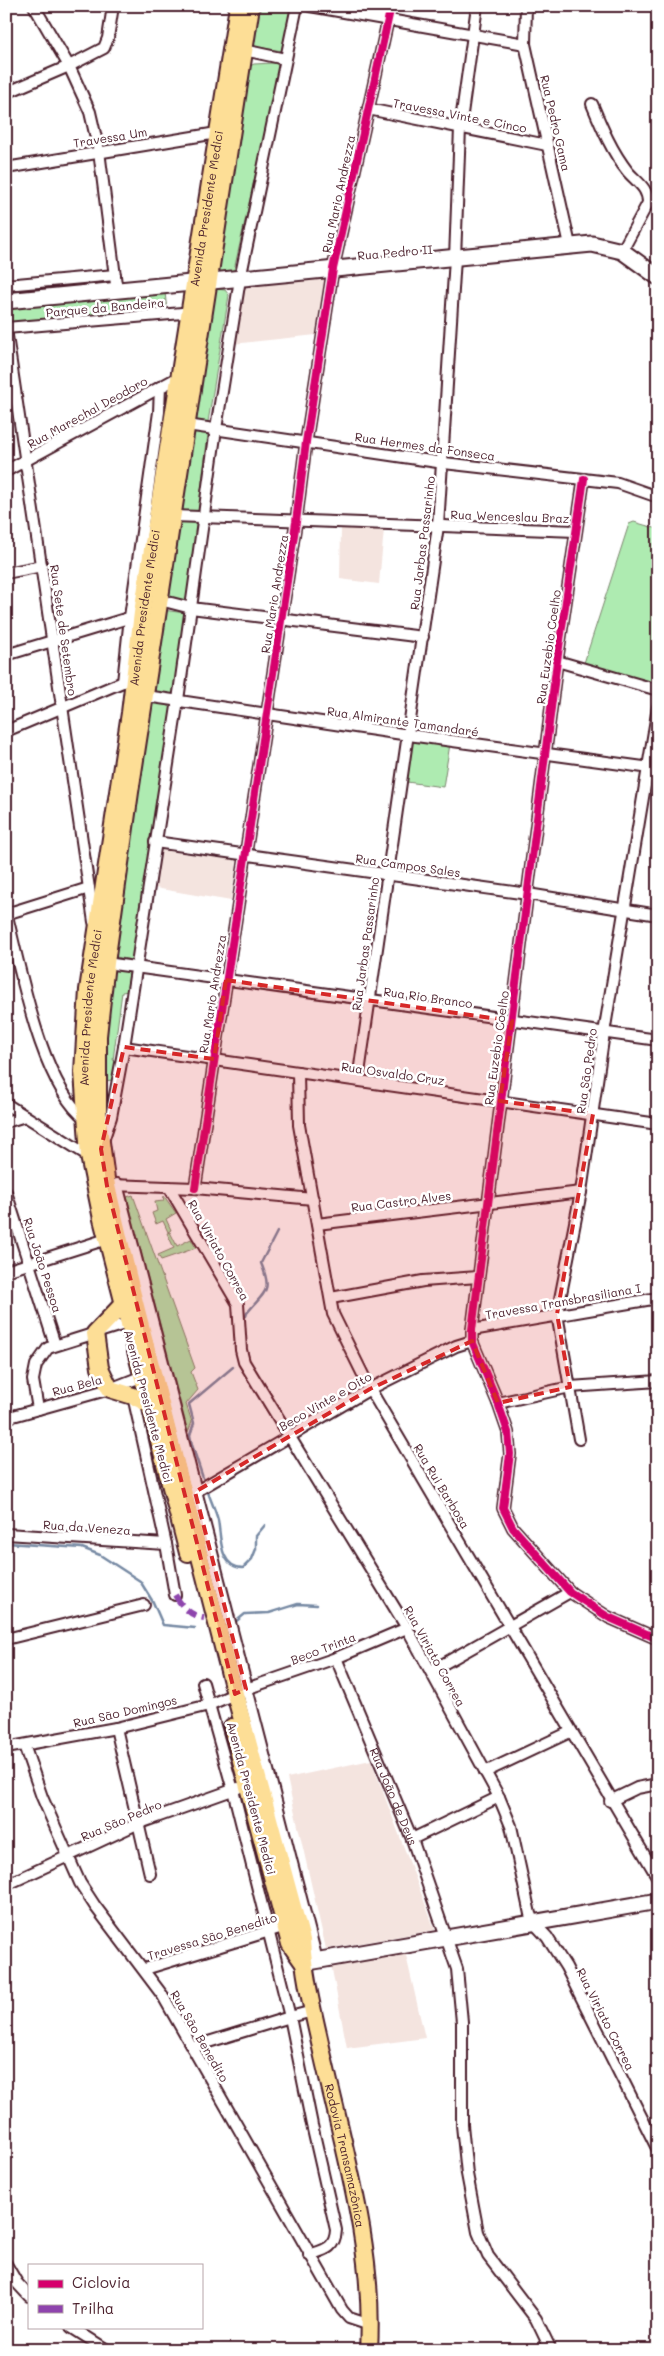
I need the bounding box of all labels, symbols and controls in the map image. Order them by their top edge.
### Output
street label: Rua Pedro Gama [537,73,575,173]
street label: Travessa Vinte e Cinco [392,94,528,136]
street label: Travessa Um [72,123,148,151]
street label: Avenida Presidente Medici [186,129,226,288]
street label: Rua Mario Andrezza [318,134,358,254]
street label: Rua Pedro II [357,241,433,263]
street label: Parque da Bandeira [45,294,165,320]
street label: Rua Marechal Deodoro [24,372,150,452]
street label: Rua Hermes da Fonseca [354,428,496,464]
street label: Rua Jarbas Passarinho [406,475,438,611]
street label: Rua Wenceslau Braz [450,506,570,526]
street label: Avenida Presidente Medici [125,528,163,687]
street label: Rua Mario Andrezza [257,533,291,655]
street label: Rua Sete de Setembro [47,563,81,697]
street label: Rua Euzebio Coelho [532,589,564,705]
street label: Rua Almirante Tamandaré [326,702,480,740]
street label: Rua Campos Sales [354,850,462,880]
street label: Rua Jarbas Passarinho [348,876,382,1012]
street label: Avenida Presidente Medici [75,928,105,1087]
street label: Rua Mario Andrezza [195,933,229,1055]
street label: Rua Rio Branco [382,983,474,1011]
street label: Rua Euzebio Coelho [480,990,512,1106]
street label: Rua São Pedro [572,1027,600,1115]
street label: Rua Osvaldo Cruz [340,1058,446,1088]
street label: Rua Castro Alves [350,1187,452,1215]
street label: Rua Viriato Correa [185,1197,253,1303]
street label: Rua João Pessoa [20,1216,66,1314]
street label: Travessa Transbrasiliana I [484,1279,642,1323]
street label: Avenida Presidente Medici [121,1328,177,1484]
street label: Beco Vinte e Oito [276,1368,374,1434]
street label: Rua Bela [50,1371,104,1399]
street label: Rua Rui Barbosa [410,1441,474,1531]
street label: Rua da Veneza [43,1516,131,1538]
street label: Rua Viriato Correa [401,1603,469,1709]
street label: Beco Trinta [288,1628,358,1668]
street label: Rua São Domingos [72,1691,179,1731]
street label: Avenida Presidente Medici [224,1720,280,1876]
street label: Rua João de Deus [366,1745,422,1848]
street label: Rua São Pedro [78,1796,164,1844]
street label: Travessa São Benedito [145,1909,279,1963]
street label: Rua Viriato Correa [573,1965,639,2073]
street label: Rua São Benedito [167,1987,233,2085]
street label: Rodovia Transamazônica [322,2082,369,2229]
legend [28,2264,202,2328]
text: Ciclovia [72,2272,131,2292]
text: Trilha [72,2298,114,2318]

